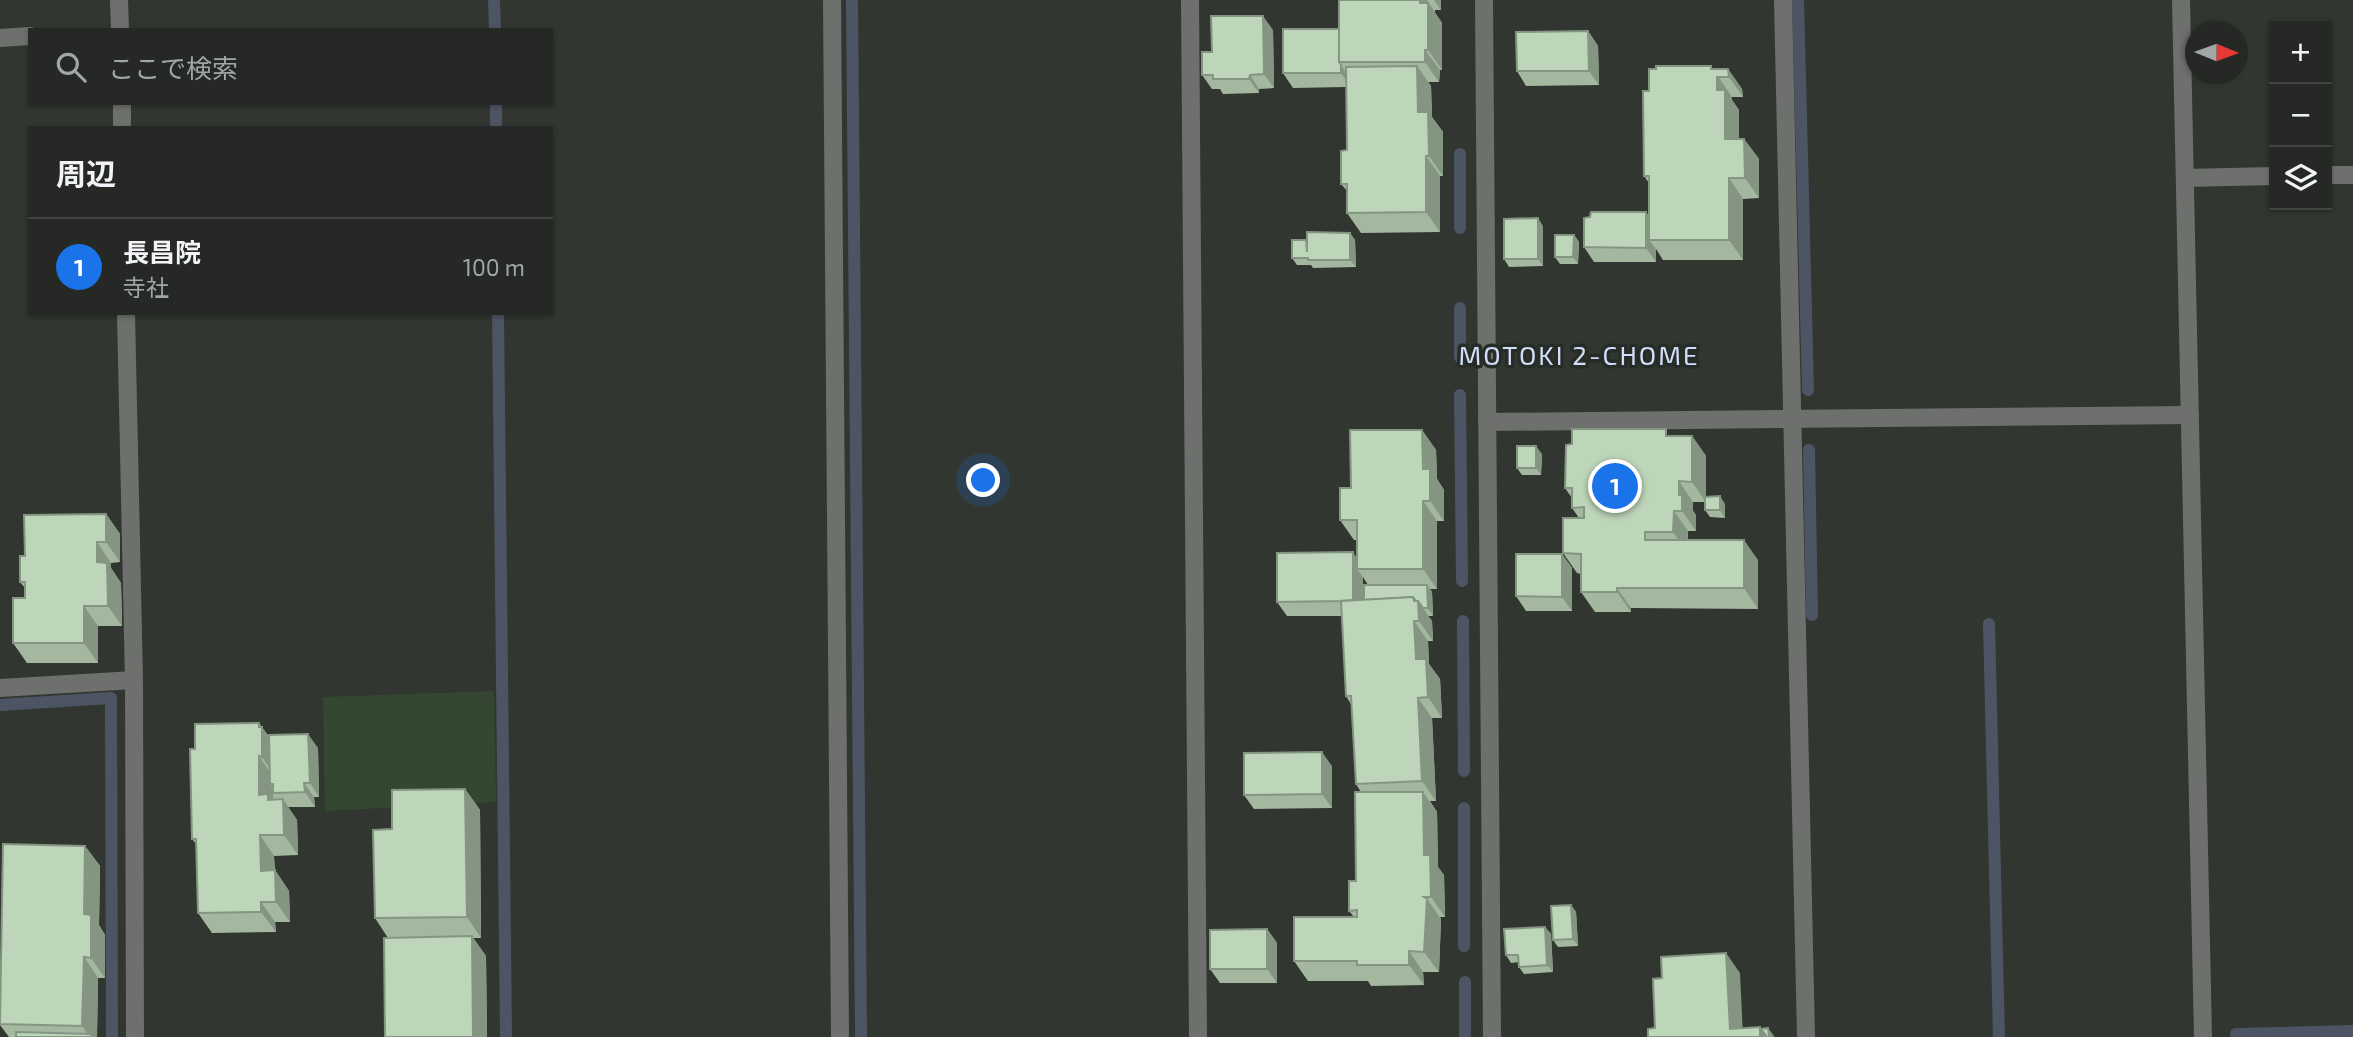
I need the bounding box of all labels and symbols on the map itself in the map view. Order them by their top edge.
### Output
north arrow [2185,21,2248,84]
district label: MOTOKI 2-CHOME [1458,339,1700,370]
pin: 1 [1592,460,1638,512]
your location [966,463,1000,497]

